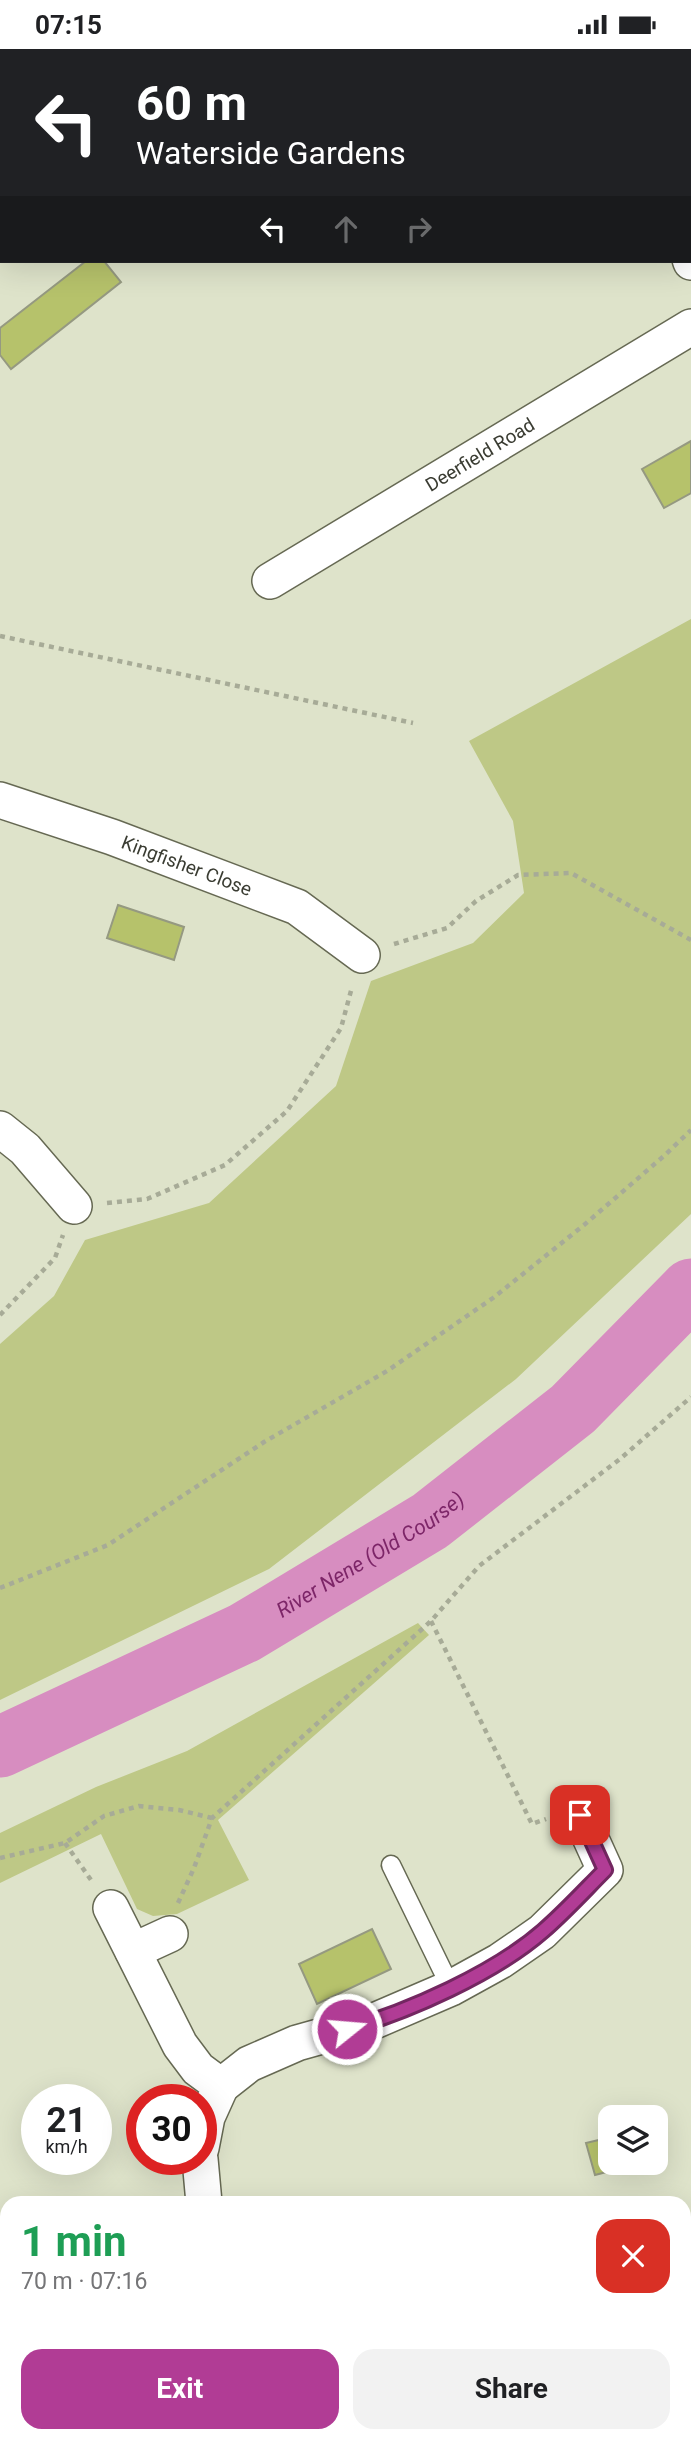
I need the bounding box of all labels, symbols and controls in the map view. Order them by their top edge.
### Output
text: 07:15 [35,10,102,40]
text: 60 m [136,75,247,132]
icon: left [21,77,112,168]
text: Waterside Gardens [136,134,406,172]
icon: left [254,210,292,248]
icon: ahead [327,210,365,248]
icon: right [400,210,438,248]
street label: Deerfield Road [421,413,539,497]
street label: Kingfisher Close [118,831,255,901]
water label: River Nene (Old Course) [272,1487,469,1623]
pin [550,1785,610,1845]
icon: arrive [561,1796,599,1834]
position arrow [310,1992,384,2066]
speed limit sign: 30 [126,2084,217,2175]
text: 21 [46,2100,87,2141]
map controls [598,2105,668,2175]
button: layers [598,2105,668,2175]
text: km/h [45,2136,88,2157]
text: 1 min [21,2217,127,2266]
button: close [596,2219,670,2293]
text: 70 m · 07:16 [21,2268,147,2295]
button: Exit [21,2349,339,2429]
button: Share [353,2349,670,2429]

